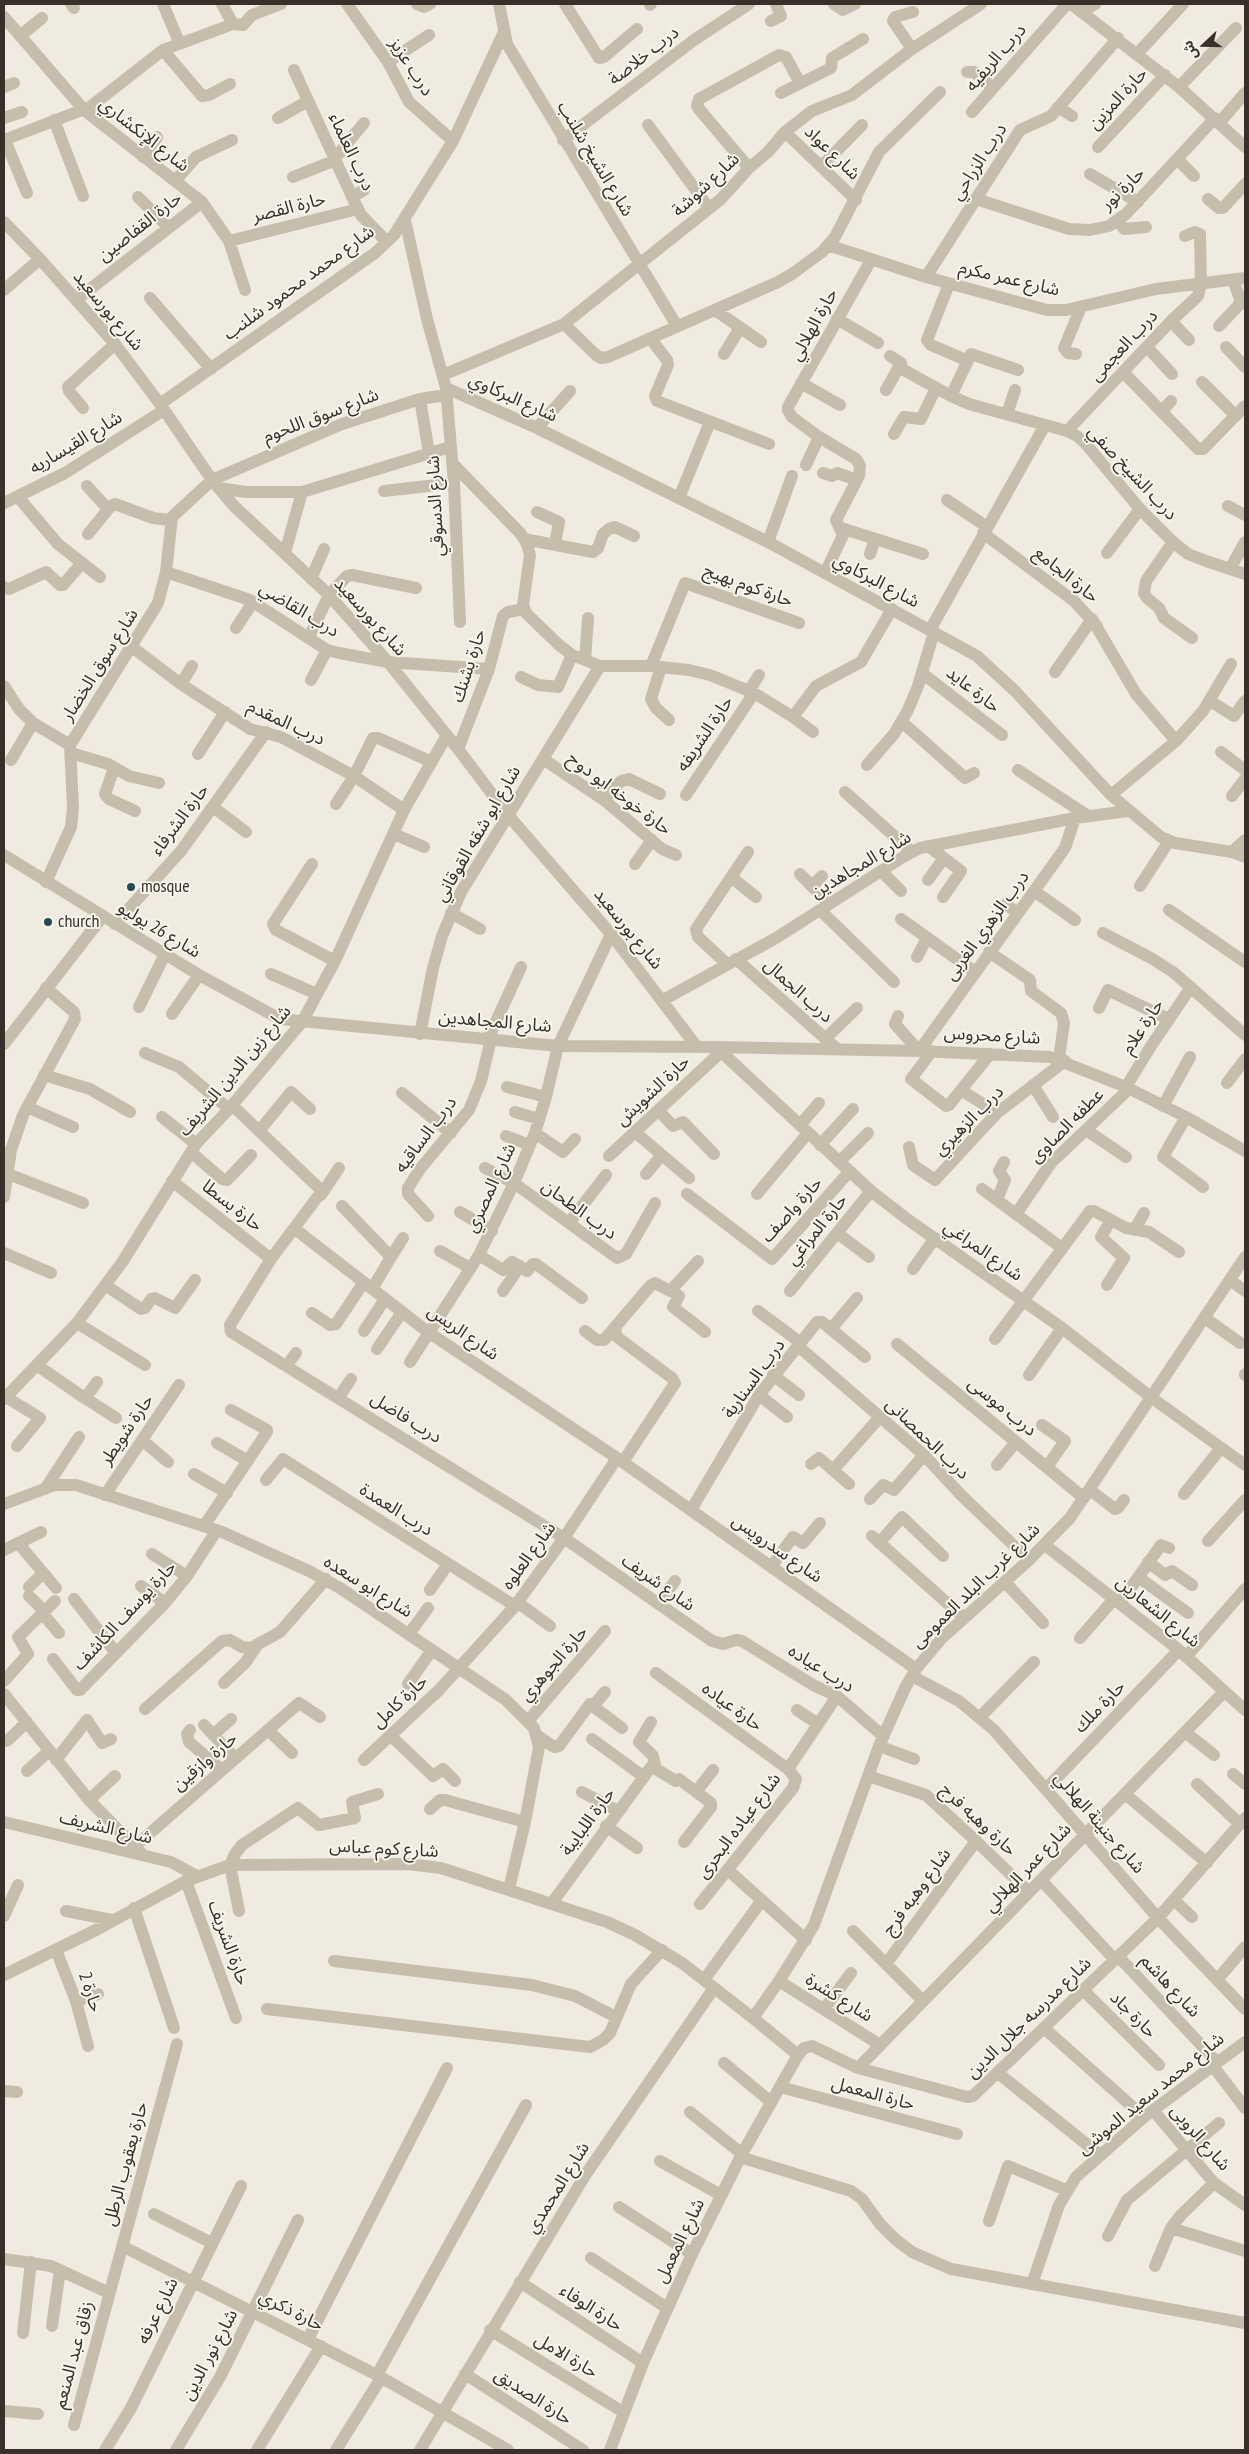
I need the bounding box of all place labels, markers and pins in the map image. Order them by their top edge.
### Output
place label: mosque [141,876,190,898]
marker: mosque [125,881,137,893]
place label: church [58,911,99,933]
marker: church [42,916,54,928]

